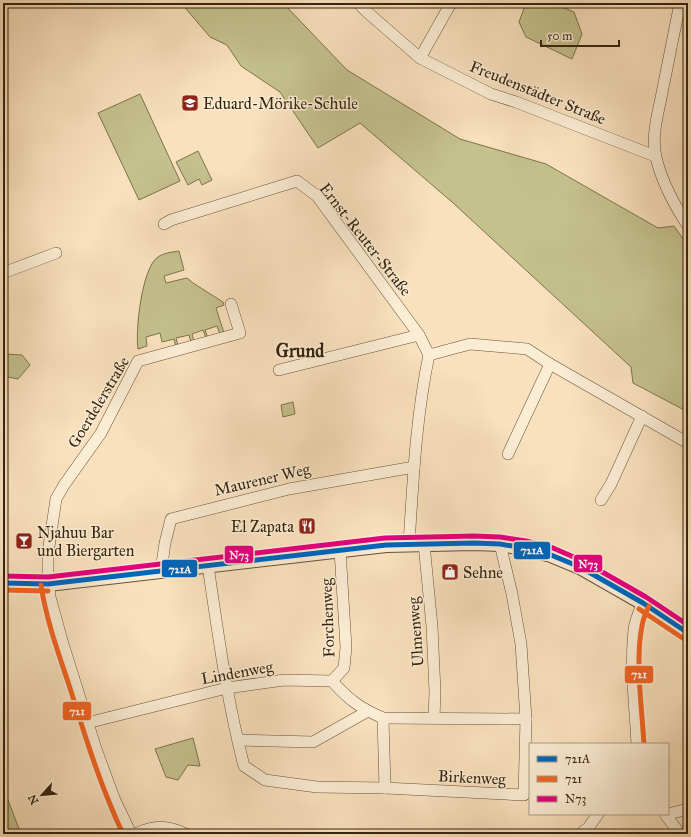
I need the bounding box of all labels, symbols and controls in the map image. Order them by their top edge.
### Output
scale bar [541,22,619,48]
text: 50 m [547,29,572,43]
street label: Freudenstädter Straße [467,56,609,129]
school or university icon: Eduard-Mörike-Schule [180,93,200,113]
place label: Eduard-Mörike-Schule [203,94,358,113]
street label: Ernst-Reuter-Straße [316,179,416,300]
district label: Grund [276,340,325,362]
street label: Goerdelerstraße [64,353,133,451]
street label: Maurener Weg [212,459,313,501]
restaurant icon: El Zapata [297,516,317,536]
place label: El Zapata [231,517,294,536]
place label: Njahuu Bar und Biergarten [37,523,135,561]
bar icon: Njahuu Bar und Biergarten [14,531,34,551]
line badge: 721A [513,541,551,560]
text: 721A [520,544,544,557]
line badge: N73 [224,545,254,564]
text: N73 [229,549,249,563]
line badge: N73 [573,554,603,573]
text: N73 [578,558,598,572]
line badge: 721A [161,559,198,578]
shop icon: Sehne [440,562,460,582]
text: 721A [168,563,192,576]
place label: Sehne [463,563,503,582]
street label: Forchenweg [317,577,339,658]
street label: Ulmenweg [404,596,428,668]
street label: Lindenweg [200,657,275,689]
line badge: 721 [624,665,654,684]
text: 721 [631,668,647,681]
line badge: 721 [62,701,92,721]
text: 721 [69,705,85,718]
legend [529,743,669,815]
text: 721A [565,752,590,766]
street label: Birkenweg [438,766,507,790]
text: 721 [565,772,582,786]
north arrow [22,775,62,815]
text: N [25,792,41,806]
text: N73 [565,792,587,806]

